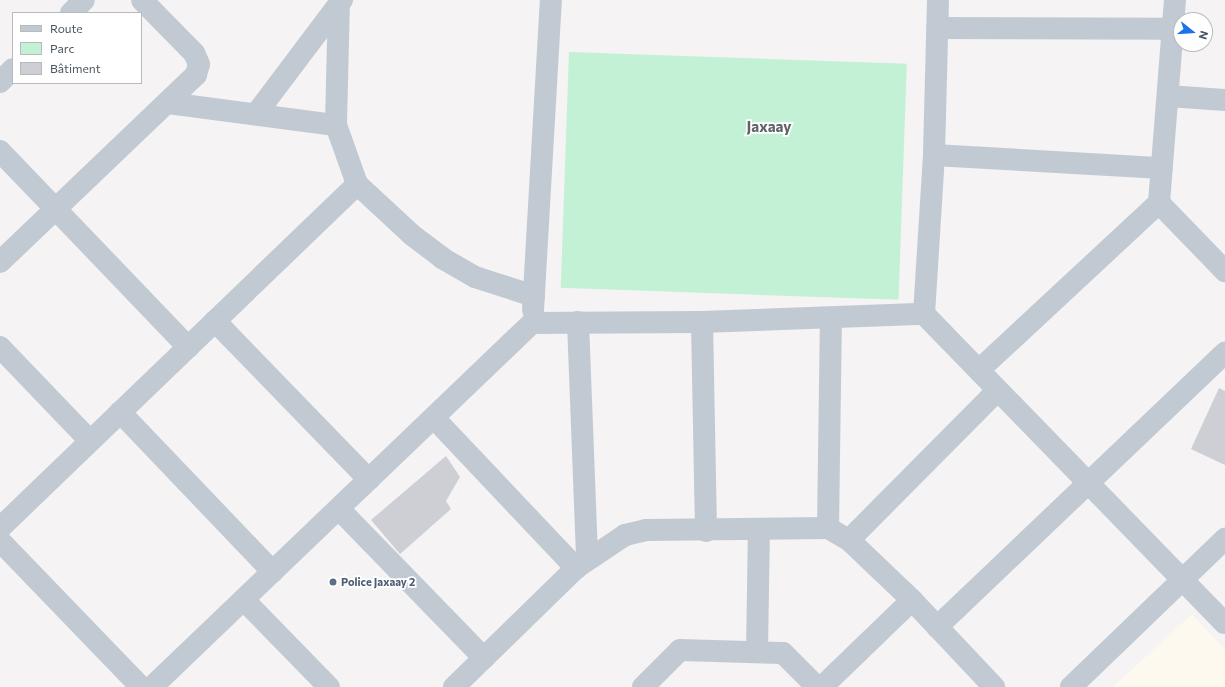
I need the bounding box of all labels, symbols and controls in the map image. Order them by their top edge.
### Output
legend [12,12,142,84]
north arrow [1173,12,1213,52]
text: Route [50,21,83,35]
text: N [1197,30,1211,41]
text: Parc [50,41,74,55]
text: Bâtiment [50,61,101,75]
district label: Jaxaay [746,118,792,136]
place label: Police Jaxaay 2 [341,575,415,589]
marker: Police Jaxaay 2 [328,577,338,587]

